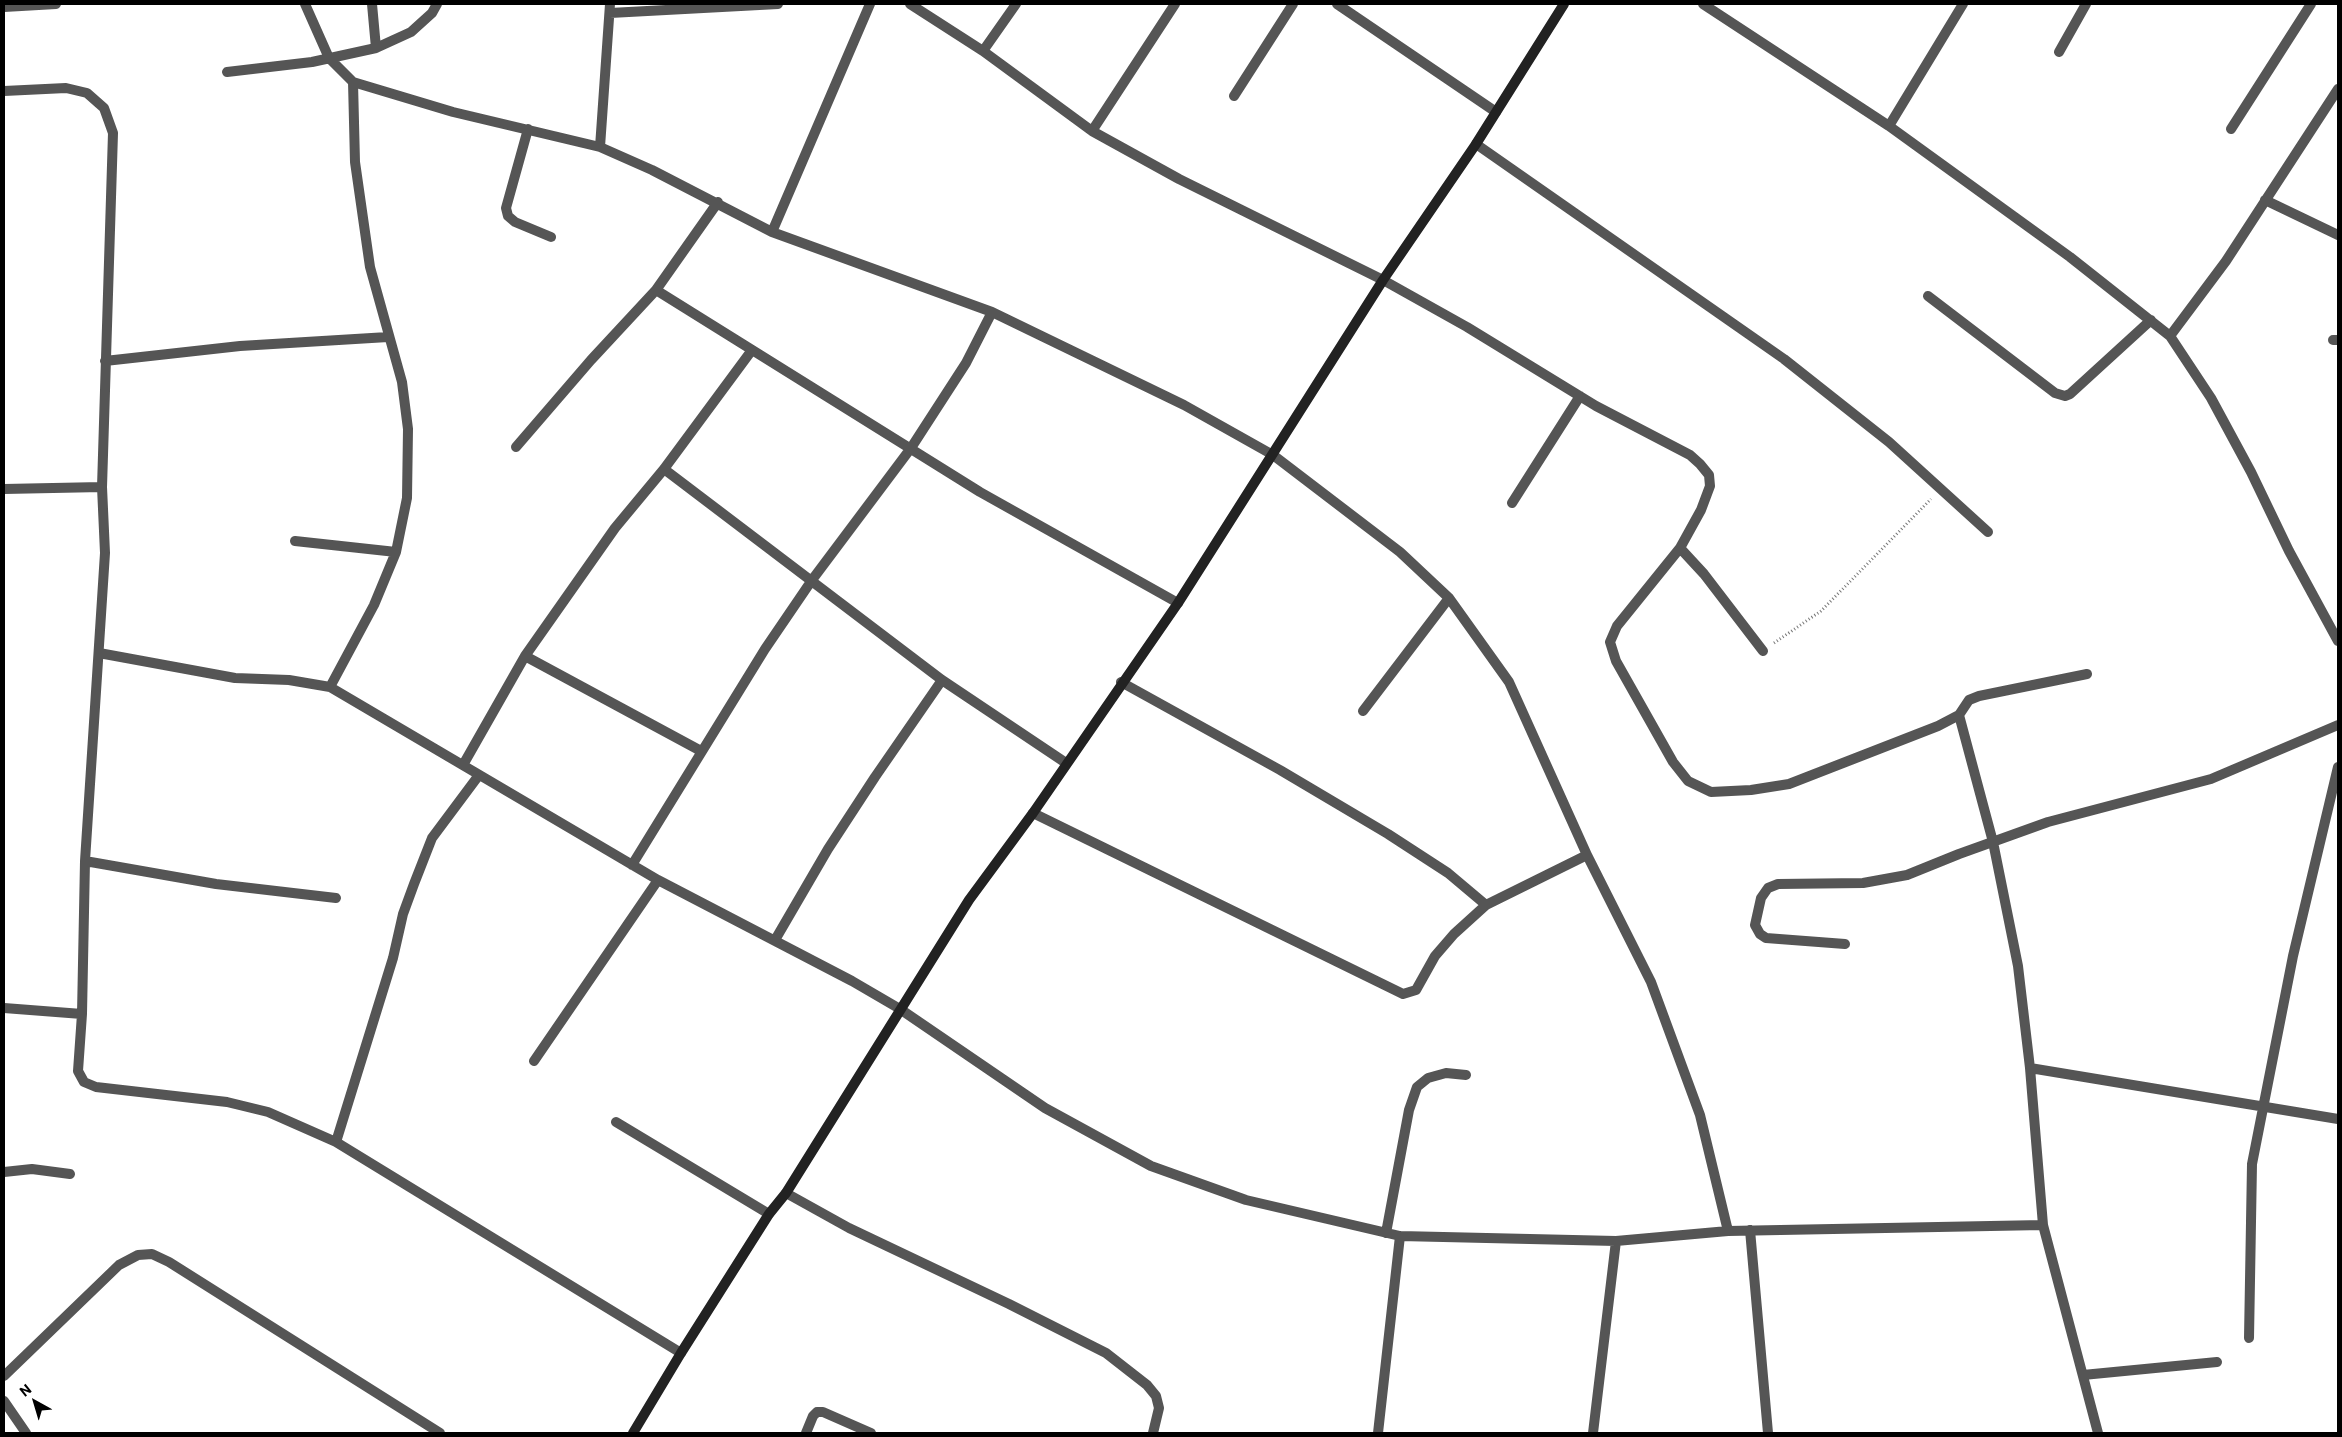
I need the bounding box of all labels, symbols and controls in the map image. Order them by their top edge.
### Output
north arrow [10,1377,60,1427]
text: N [17,1381,34,1400]

